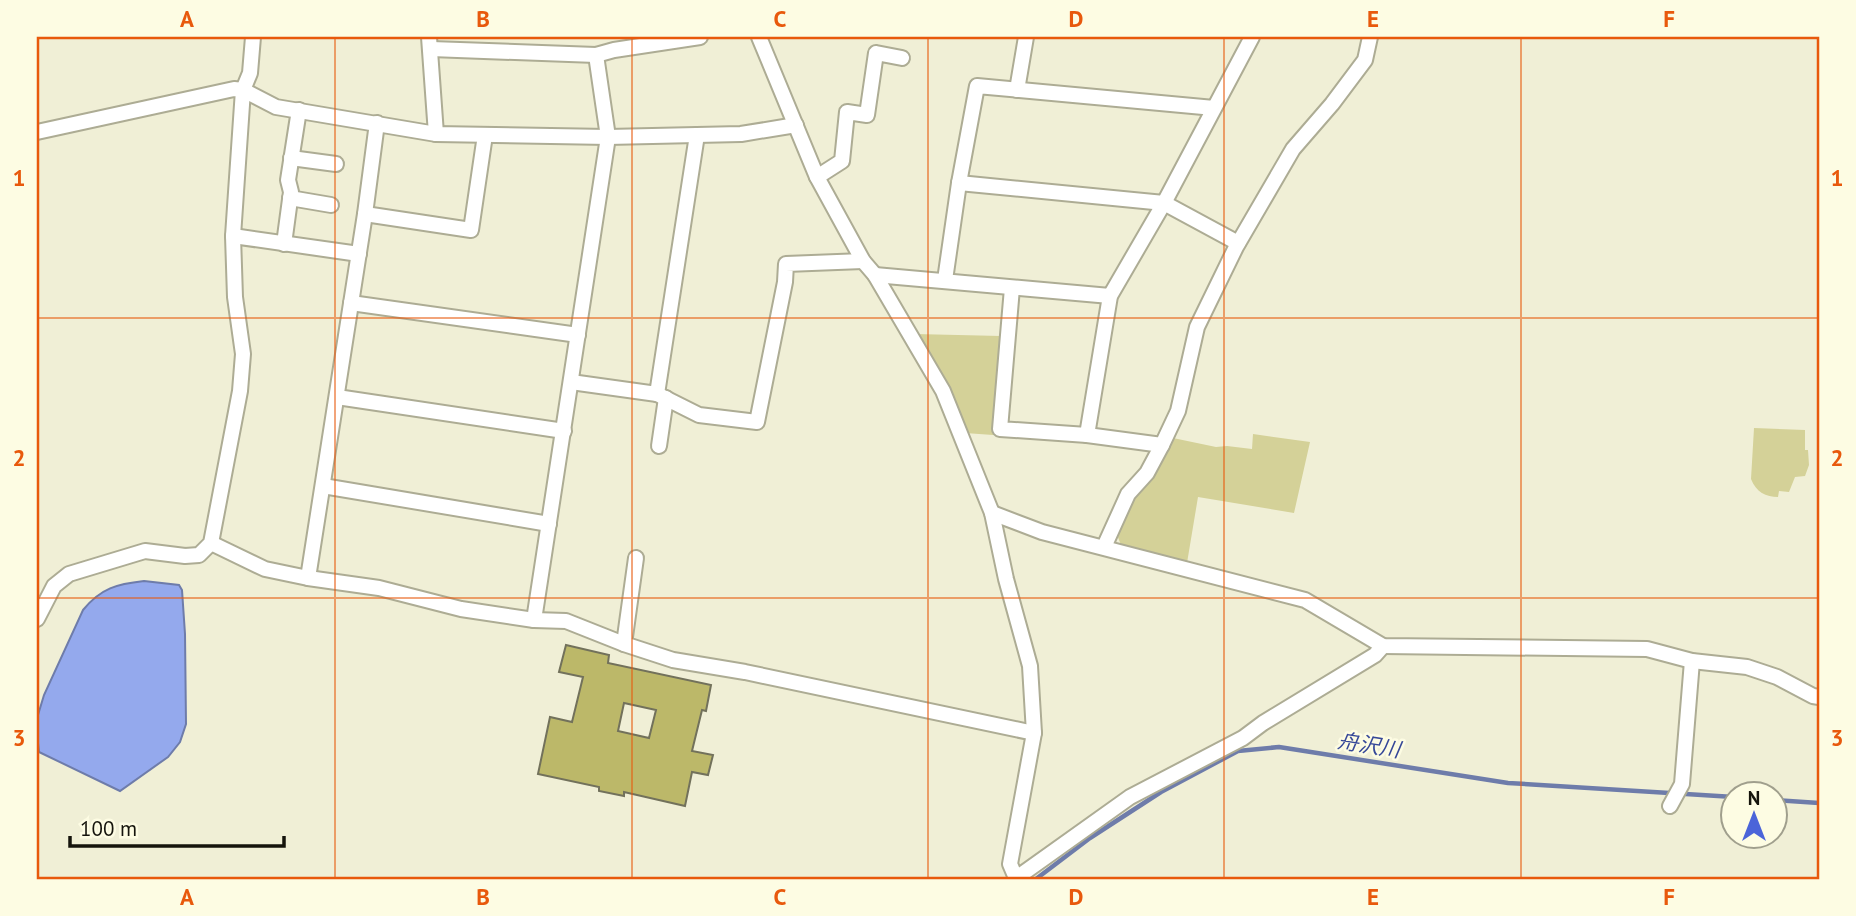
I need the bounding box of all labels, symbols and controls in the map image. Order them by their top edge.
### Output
text: A [180,4,194,33]
text: B [476,4,490,33]
text: C [774,4,787,33]
text: D [1069,4,1083,33]
text: E [1367,4,1379,33]
text: F [1663,4,1675,33]
text: 1 [12,163,26,192]
text: 1 [1830,163,1844,192]
text: 2 [12,443,26,472]
text: 2 [1830,443,1844,472]
text: 3 [12,723,26,752]
text: 3 [1830,723,1844,752]
water label: 舟沢川 [1336,727,1404,764]
north arrow [1720,780,1790,850]
text: N [1748,786,1760,810]
scale bar [70,804,284,848]
text: 100 m [80,815,137,842]
text: A [180,882,194,911]
text: B [476,882,490,911]
text: C [774,882,787,911]
text: D [1069,882,1083,911]
text: E [1367,882,1379,911]
text: F [1663,882,1675,911]

